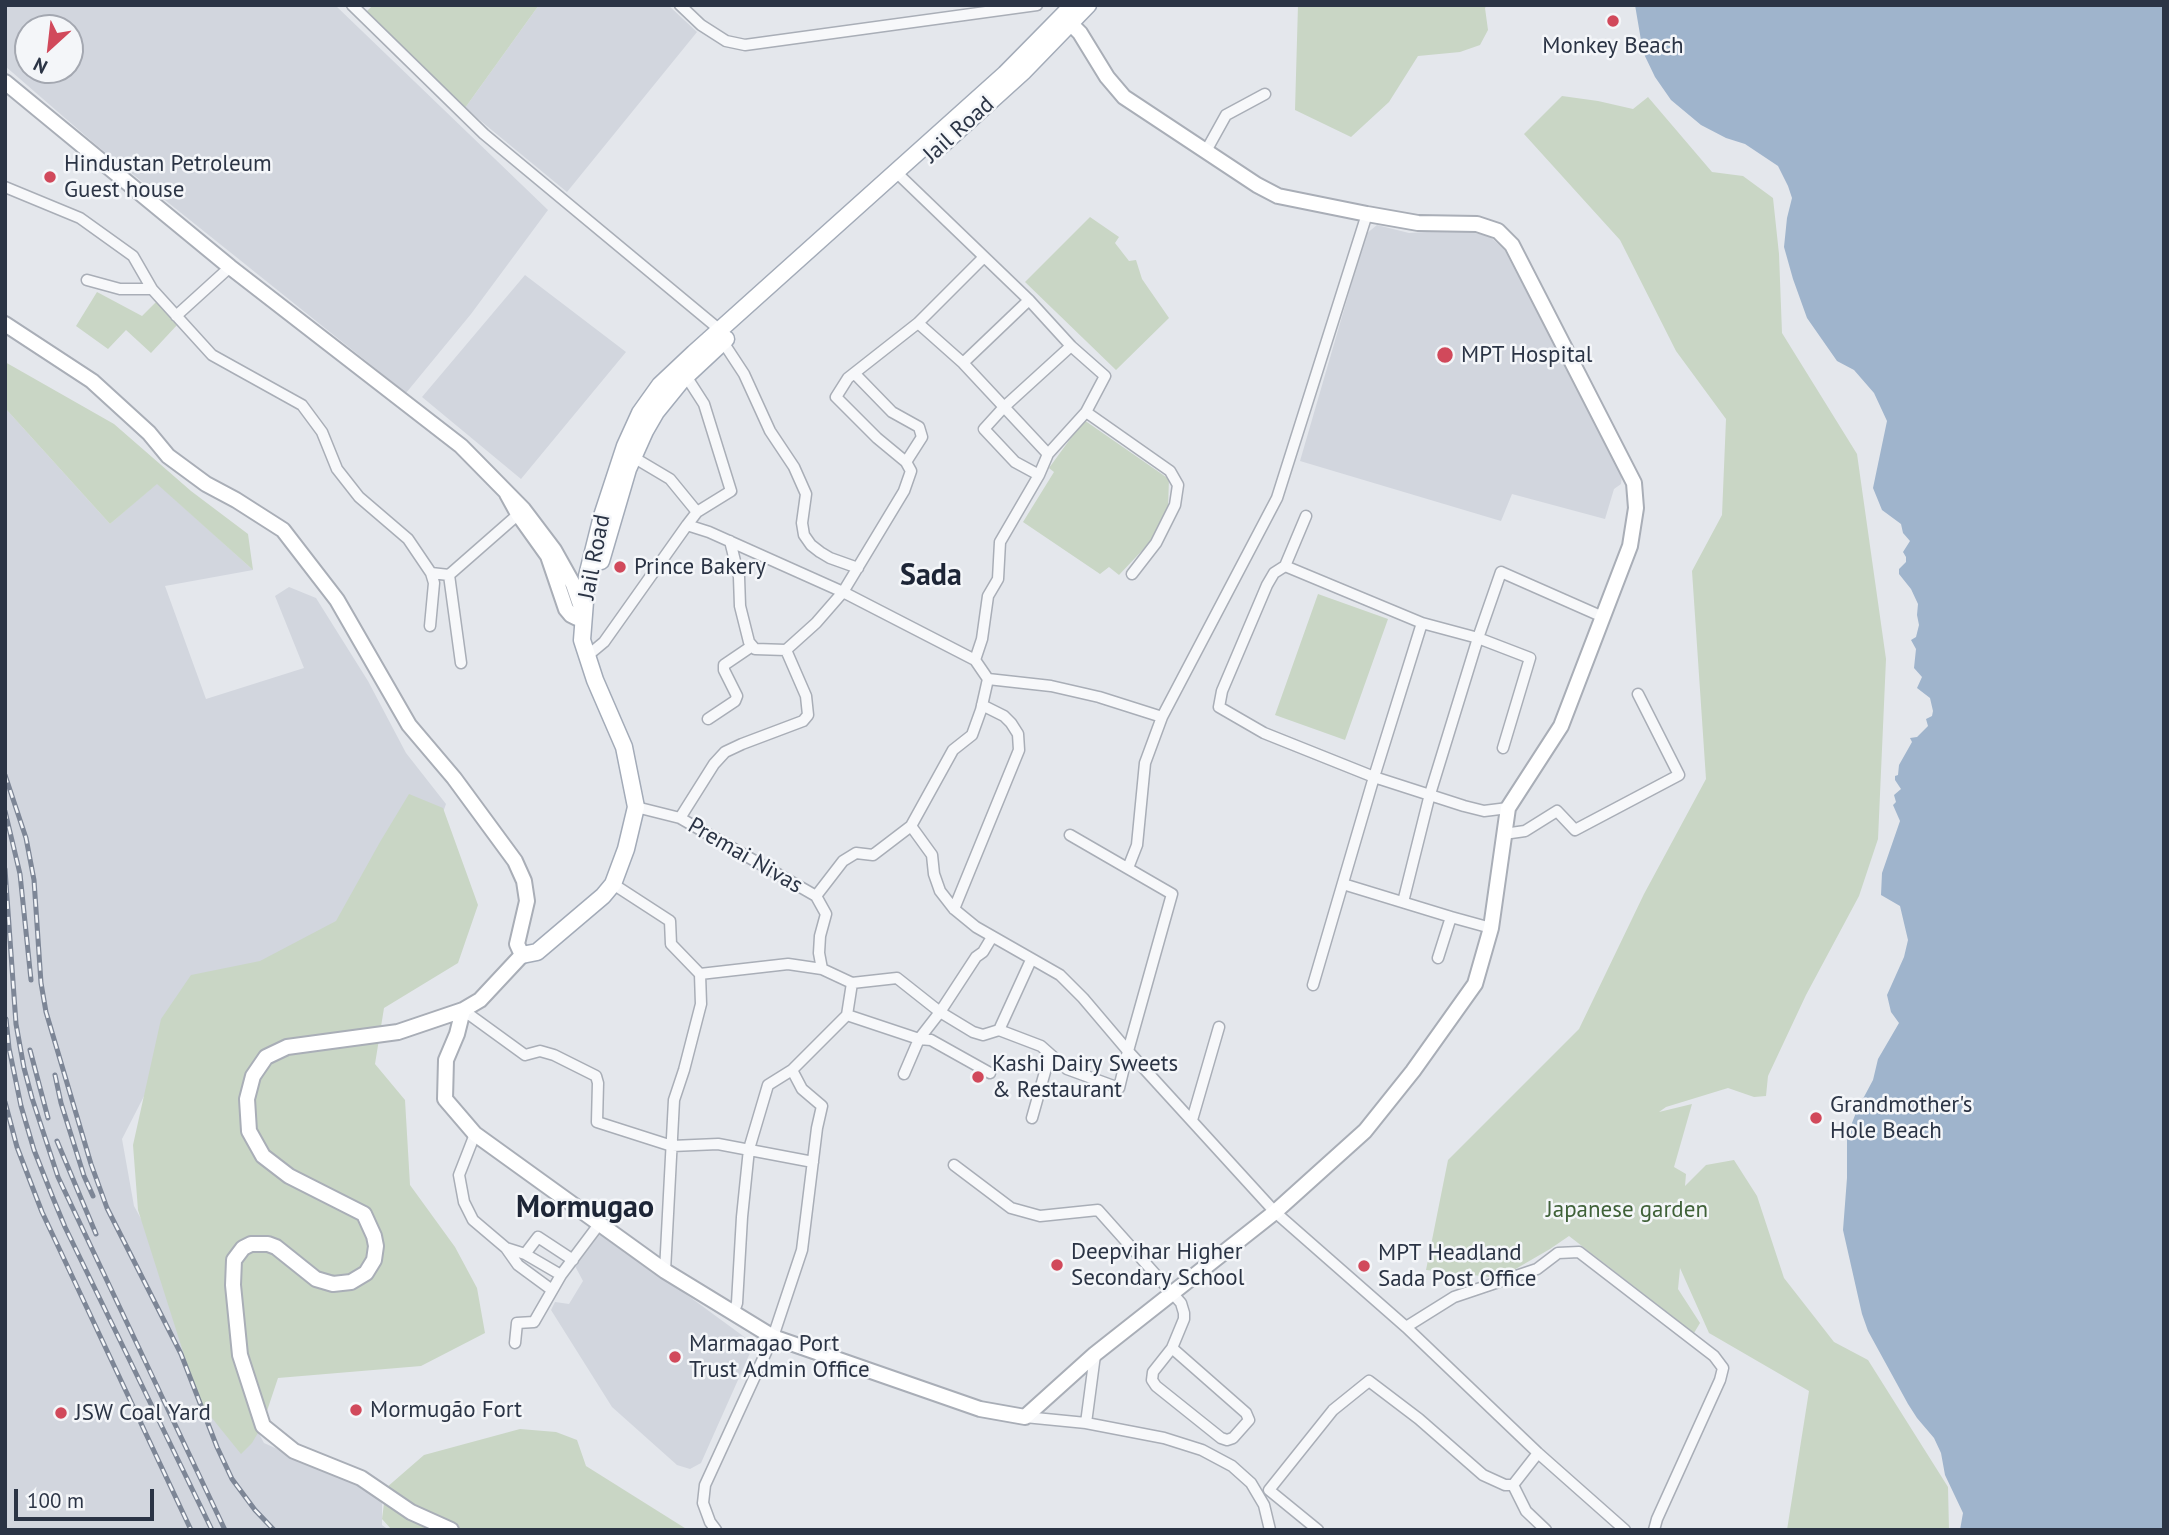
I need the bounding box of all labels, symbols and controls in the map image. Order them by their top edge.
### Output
marker: Monkey Beach [1605,13,1621,29]
north arrow [14,14,84,84]
place label: Monkey Beach [1542,32,1684,60]
text: N [29,52,51,79]
street label: Jail Road [918,91,1000,169]
place label: Hindustan Petroleum Guest house [64,150,272,204]
marker: Hindustan Petroleum Guest house [42,169,58,185]
place label: MPT Hospital [1461,341,1593,369]
marker: MPT Hospital [1435,345,1455,365]
street label: Jail Road [573,512,617,602]
place label: Prince Bakery [634,553,766,581]
district label: Sada [900,558,962,594]
marker: Prince Bakery [612,559,628,575]
street label: Premai Nivas [683,812,807,900]
place label: Kashi Dairy Sweets & Restaurant [992,1050,1178,1104]
marker: Kashi Dairy Sweets & Restaurant [970,1069,986,1085]
place label: Grandmother's Hole Beach [1830,1091,1972,1145]
marker: Grandmother's Hole Beach [1808,1110,1824,1126]
district label: Mormugao [516,1190,654,1226]
park label: Japanese garden [1546,1196,1708,1224]
place label: Deepvihar Higher Secondary School [1071,1238,1244,1292]
place label: MPT Headland Sada Post Office [1378,1239,1537,1293]
marker: Deepvihar Higher Secondary School [1049,1257,1065,1273]
marker: MPT Headland Sada Post Office [1356,1258,1372,1274]
place label: Marmagao Port Trust Admin Office [689,1330,870,1384]
marker: Marmagao Port Trust Admin Office [667,1349,683,1365]
place label: Mormugão Fort [370,1396,522,1424]
place label: JSW Coal Yard [75,1399,211,1427]
marker: Mormugão Fort [348,1402,364,1418]
marker: JSW Coal Yard [53,1405,69,1421]
scale bar [18,1476,158,1520]
text: 100 m [27,1487,84,1514]

